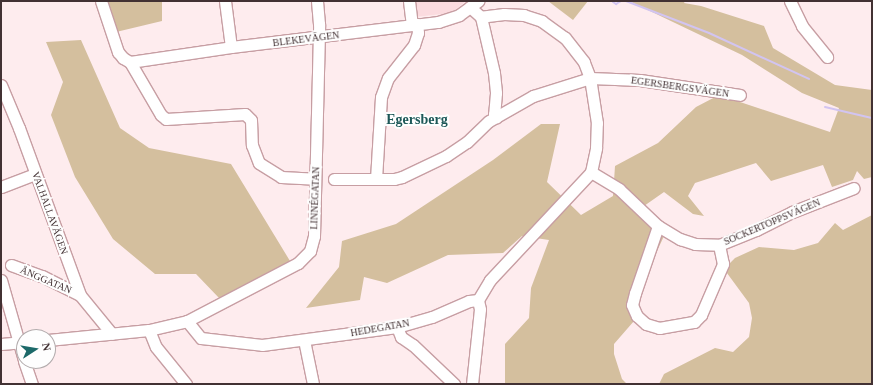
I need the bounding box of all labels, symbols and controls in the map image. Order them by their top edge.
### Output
street label: BLEKEVÄGEN [272,29,340,49]
street label: EGERSBERGSVÄGEN [630,74,730,100]
district label: Egersberg [386,112,448,128]
street label: LINNÉGATAN [308,166,322,230]
street label: VALHALLAVÄGEN [30,170,70,256]
street label: SOCKERTOPPSVÄGEN [722,196,822,248]
street label: ÄNGGATAN [18,264,74,296]
street label: HEDEGATAN [350,317,410,339]
north arrow [16,329,56,369]
text: N [40,342,53,352]

